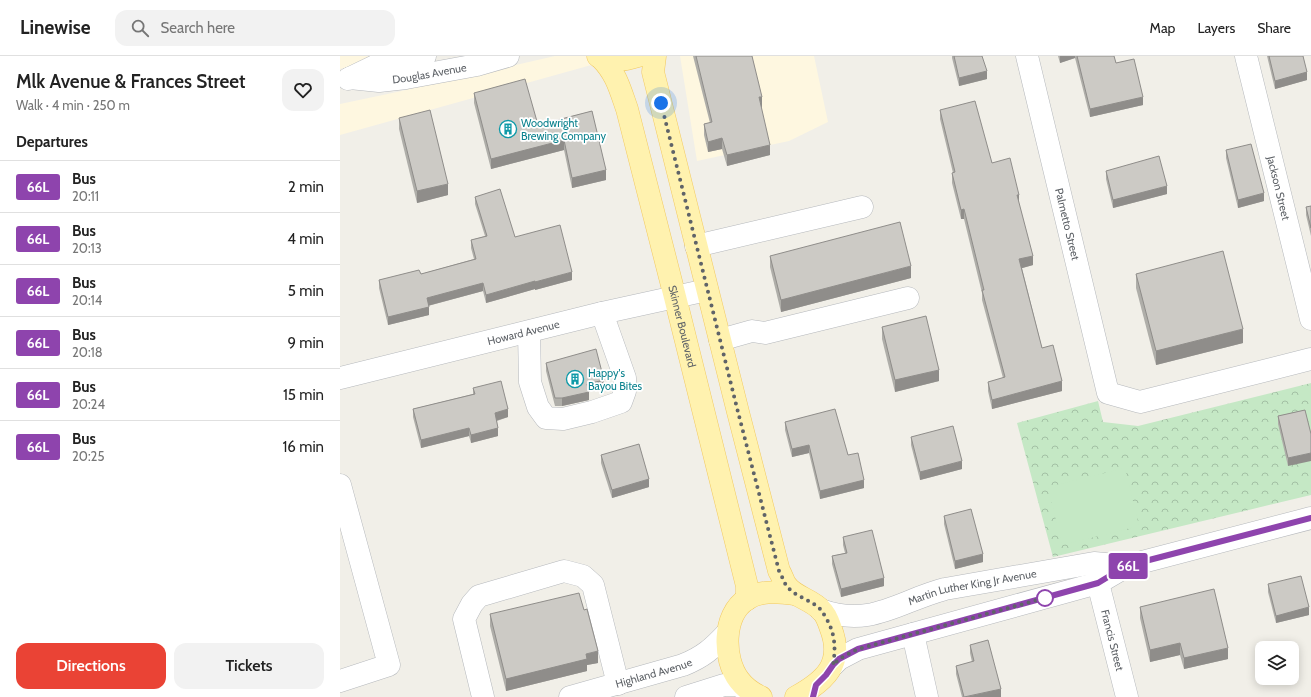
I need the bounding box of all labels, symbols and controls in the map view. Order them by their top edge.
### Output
search box [115,10,395,46]
text: Linewise [20,16,91,39]
icon: search [129,17,151,39]
text: Search here [161,19,235,37]
text: Map [1150,19,1175,37]
text: Layers [1197,19,1235,37]
text: Share [1257,19,1291,37]
street label: Douglas Avenue [391,60,468,86]
button: heart [282,69,324,111]
text: Mlk Avenue & Frances Street [16,70,246,93]
your location [651,93,671,113]
text: Walk · 4 min · 250 m [16,97,130,113]
place label: Woodwright Brewing Company [521,116,607,143]
building icon: Woodwright Brewing Company [498,119,518,139]
text: Departures [16,133,88,151]
street label: Jackson Street [1264,154,1293,222]
text: Bus [72,170,96,188]
text: 66L [27,178,49,196]
text: 2 min [288,178,324,196]
street label: Palmetto Street [1052,187,1083,262]
text: 20:11 [72,188,99,204]
text: Bus [72,222,96,240]
text: 66L [27,230,49,248]
text: 4 min [287,230,324,248]
text: 20:13 [72,240,102,256]
text: Bus [72,274,96,292]
text: 66L [27,282,49,300]
text: 5 min [288,282,324,300]
street label: Skinner Boulevard [665,284,699,369]
text: 20:14 [72,292,102,308]
street label: Howard Avenue [486,317,561,348]
text: Bus [72,326,96,344]
text: 66L [27,334,49,352]
text: 9 min [287,334,324,352]
text: 20:18 [72,344,103,360]
place label: Happy's Bayou Bites [588,366,642,393]
building icon: Happy's Bayou Bites [565,369,585,389]
text: Bus [72,378,96,396]
text: 66L [27,386,49,404]
text: 15 min [283,386,324,404]
text: 20:24 [72,396,105,412]
text: Bus [72,430,96,448]
text: 66L [27,438,49,456]
text: 16 min [282,438,324,456]
text: 20:25 [72,448,104,464]
line badge: 66L [1105,553,1151,579]
text: 66L [1117,557,1139,575]
street label: Martin Luther King Jr Avenue [906,566,1038,608]
unlabelled marker [1036,589,1054,607]
street label: Francis Street [1098,608,1127,673]
map controls [1255,641,1299,685]
button: layers [1255,641,1299,685]
button: Directions [16,643,166,689]
button: Tickets [174,643,324,689]
street label: Highland Avenue [614,655,695,691]

